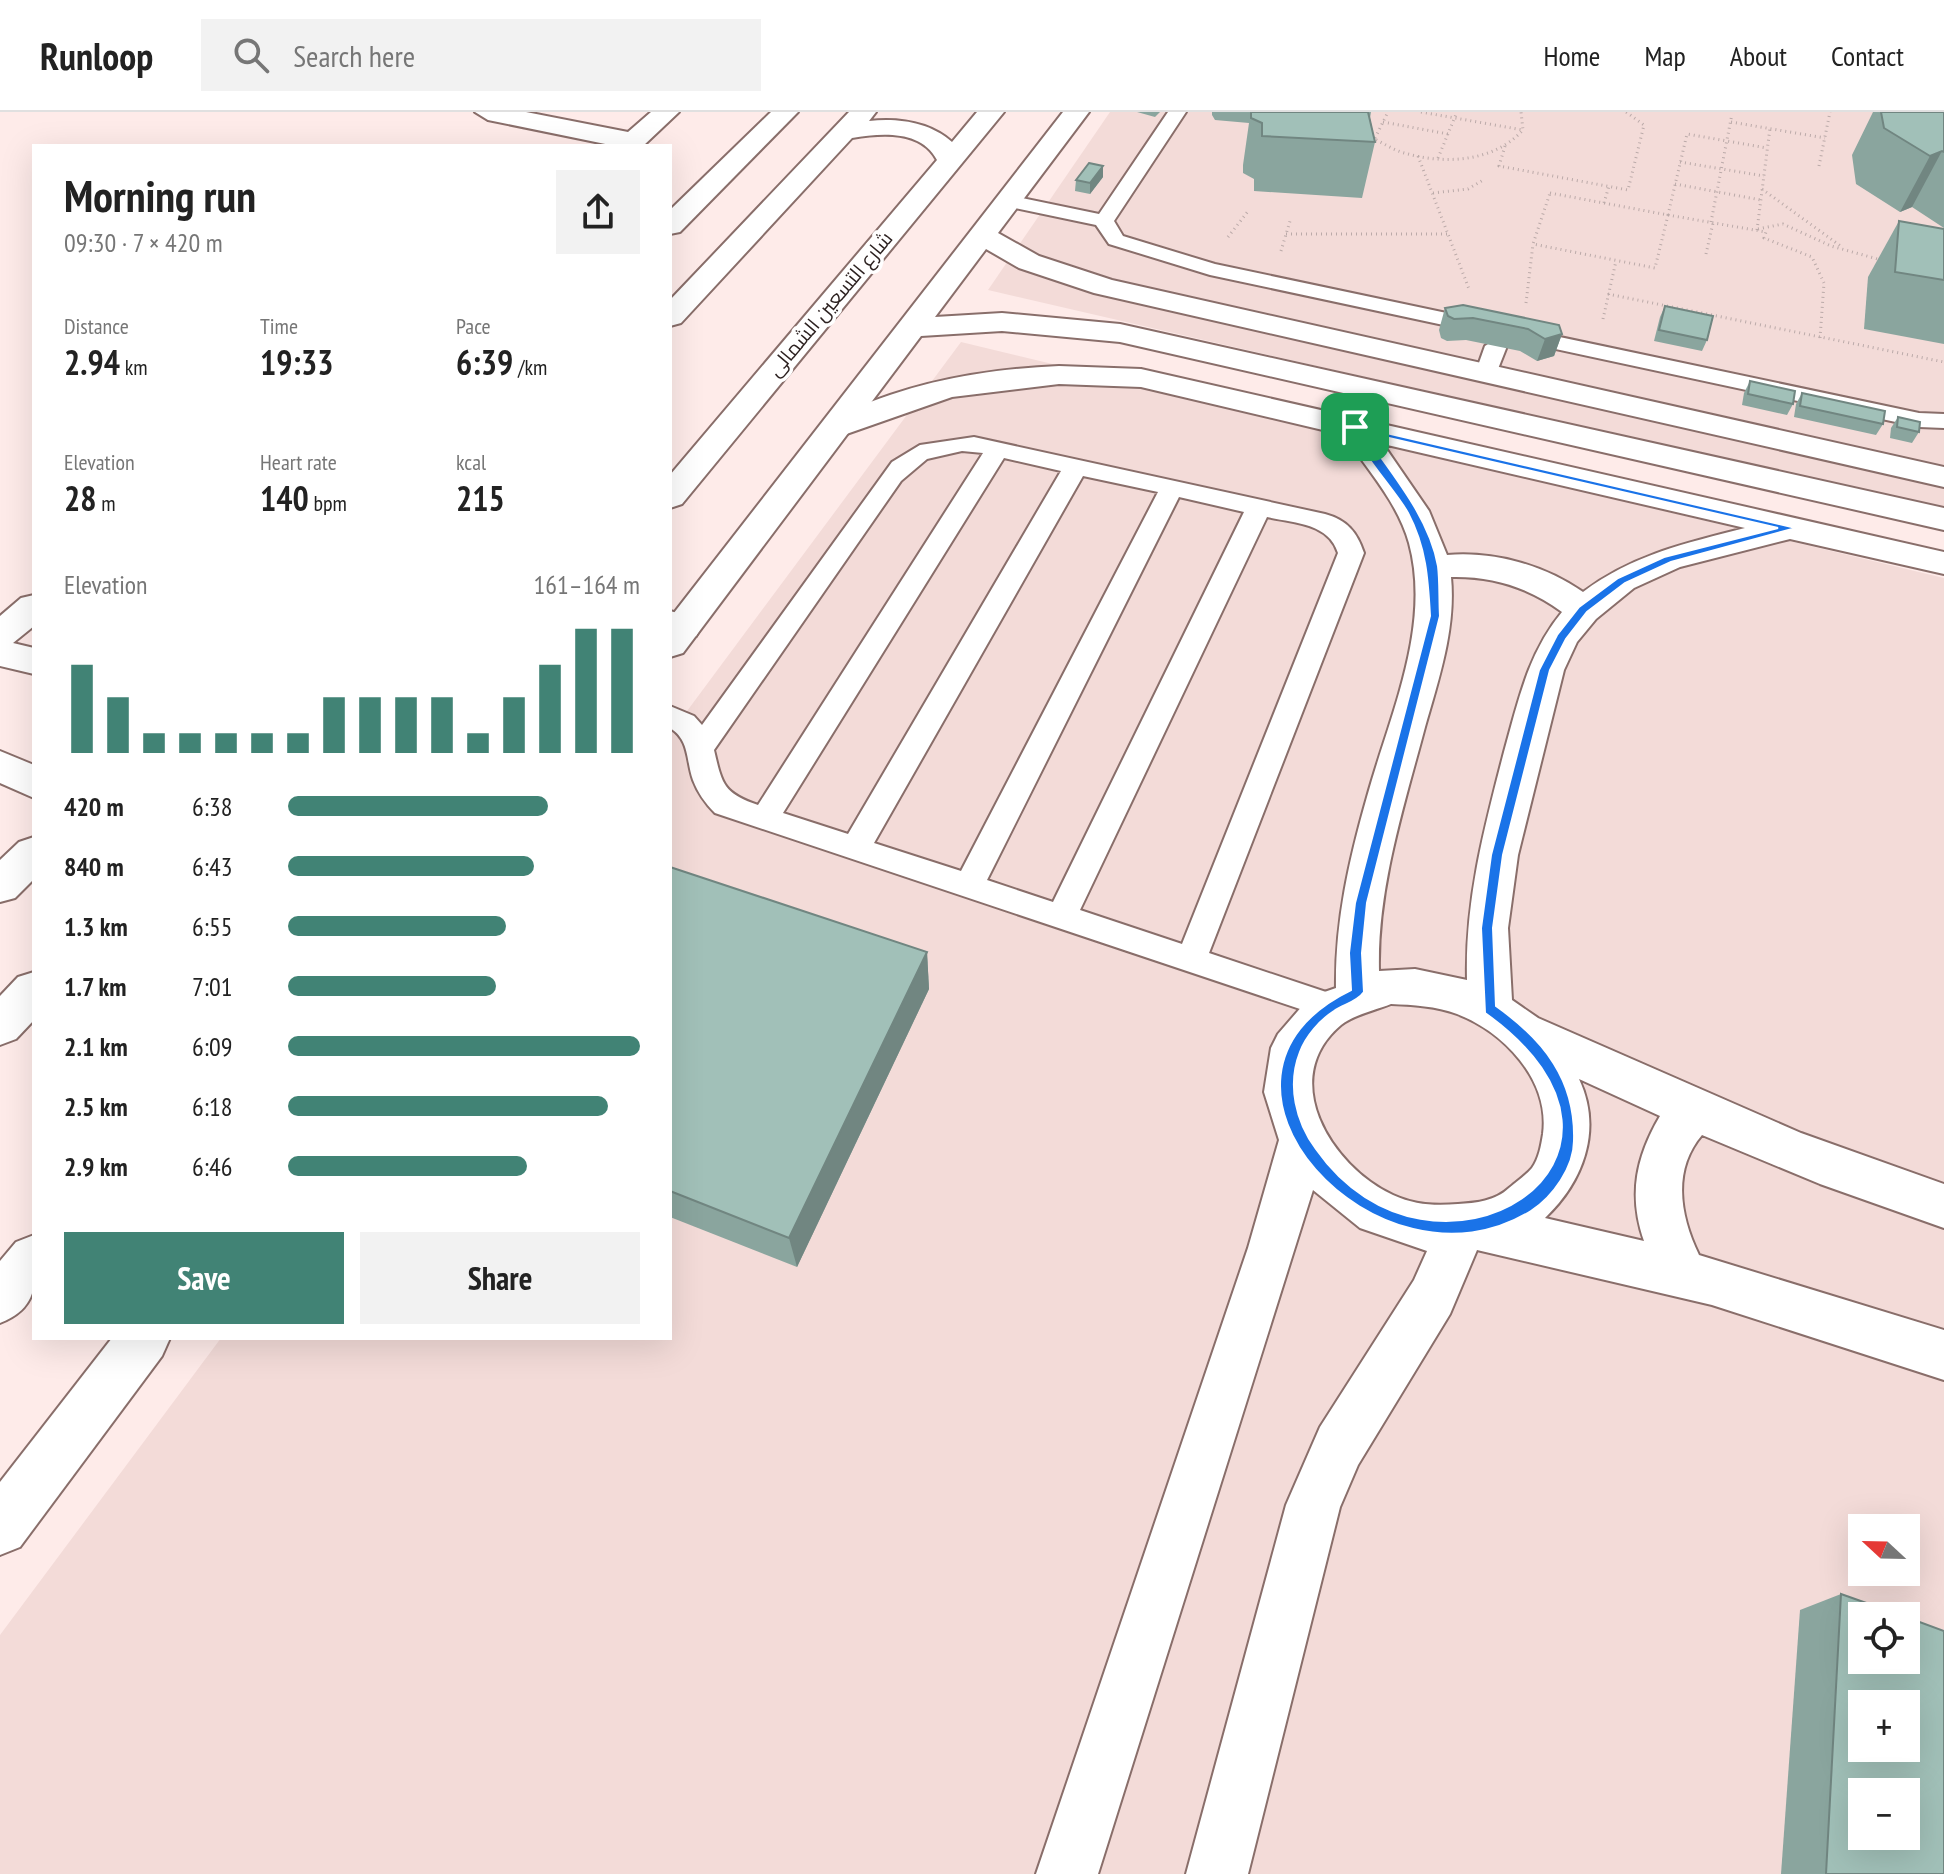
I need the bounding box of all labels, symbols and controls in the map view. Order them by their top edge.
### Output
search box [201,19,761,91]
text: Runloop [40,31,153,80]
icon: search [229,33,273,77]
text: Search here [293,36,415,75]
text: Home [1544,37,1600,74]
text: Map [1644,37,1686,74]
text: About [1730,37,1787,74]
text: Contact [1831,37,1904,74]
text: Morning run [64,167,256,224]
button: share [556,170,640,254]
text: 09:30 · 7 × 420 m [64,226,223,259]
street label: شارع التسعين الشمالى [762,226,899,383]
text: Distance [64,312,129,340]
text: Time [260,312,298,340]
text: Pace [456,312,491,340]
text: 2.94 [64,340,120,384]
text: 19:33 [260,340,334,384]
text: 6:39 [456,340,513,384]
text: km [120,353,148,381]
text: /km [513,353,547,381]
pin [1321,393,1389,461]
icon: arrive [1333,405,1377,449]
text: Elevation [64,448,135,476]
text: Heart rate [260,448,337,476]
text: kcal [456,448,486,476]
text: 28 [64,476,97,520]
text: 140 [260,476,309,520]
text: 215 [456,476,505,520]
text: m [97,489,116,517]
text: bpm [309,489,347,517]
text: Elevation [64,568,147,601]
text: 161–164 m [534,568,640,601]
text: 420 m [64,790,124,823]
text: 6:38 [192,790,232,823]
text: 840 m [64,850,124,883]
text: 6:43 [192,850,232,883]
text: 1.3 km [64,910,128,943]
text: 6:55 [192,910,232,943]
text: 1.7 km [64,970,127,1003]
text: 7:01 [192,970,232,1003]
text: 2.1 km [64,1030,128,1063]
text: 6:09 [192,1030,232,1063]
text: 2.5 km [64,1090,128,1123]
text: 6:18 [192,1090,232,1123]
text: 2.9 km [64,1150,128,1183]
text: 6:46 [192,1150,232,1183]
button: Save [64,1232,344,1324]
button: Share [360,1232,640,1324]
north arrow [1848,1514,1920,1586]
map controls [1848,1514,1920,1850]
button: locate [1848,1602,1920,1674]
button: + [1848,1690,1920,1762]
button: − [1848,1778,1920,1850]

